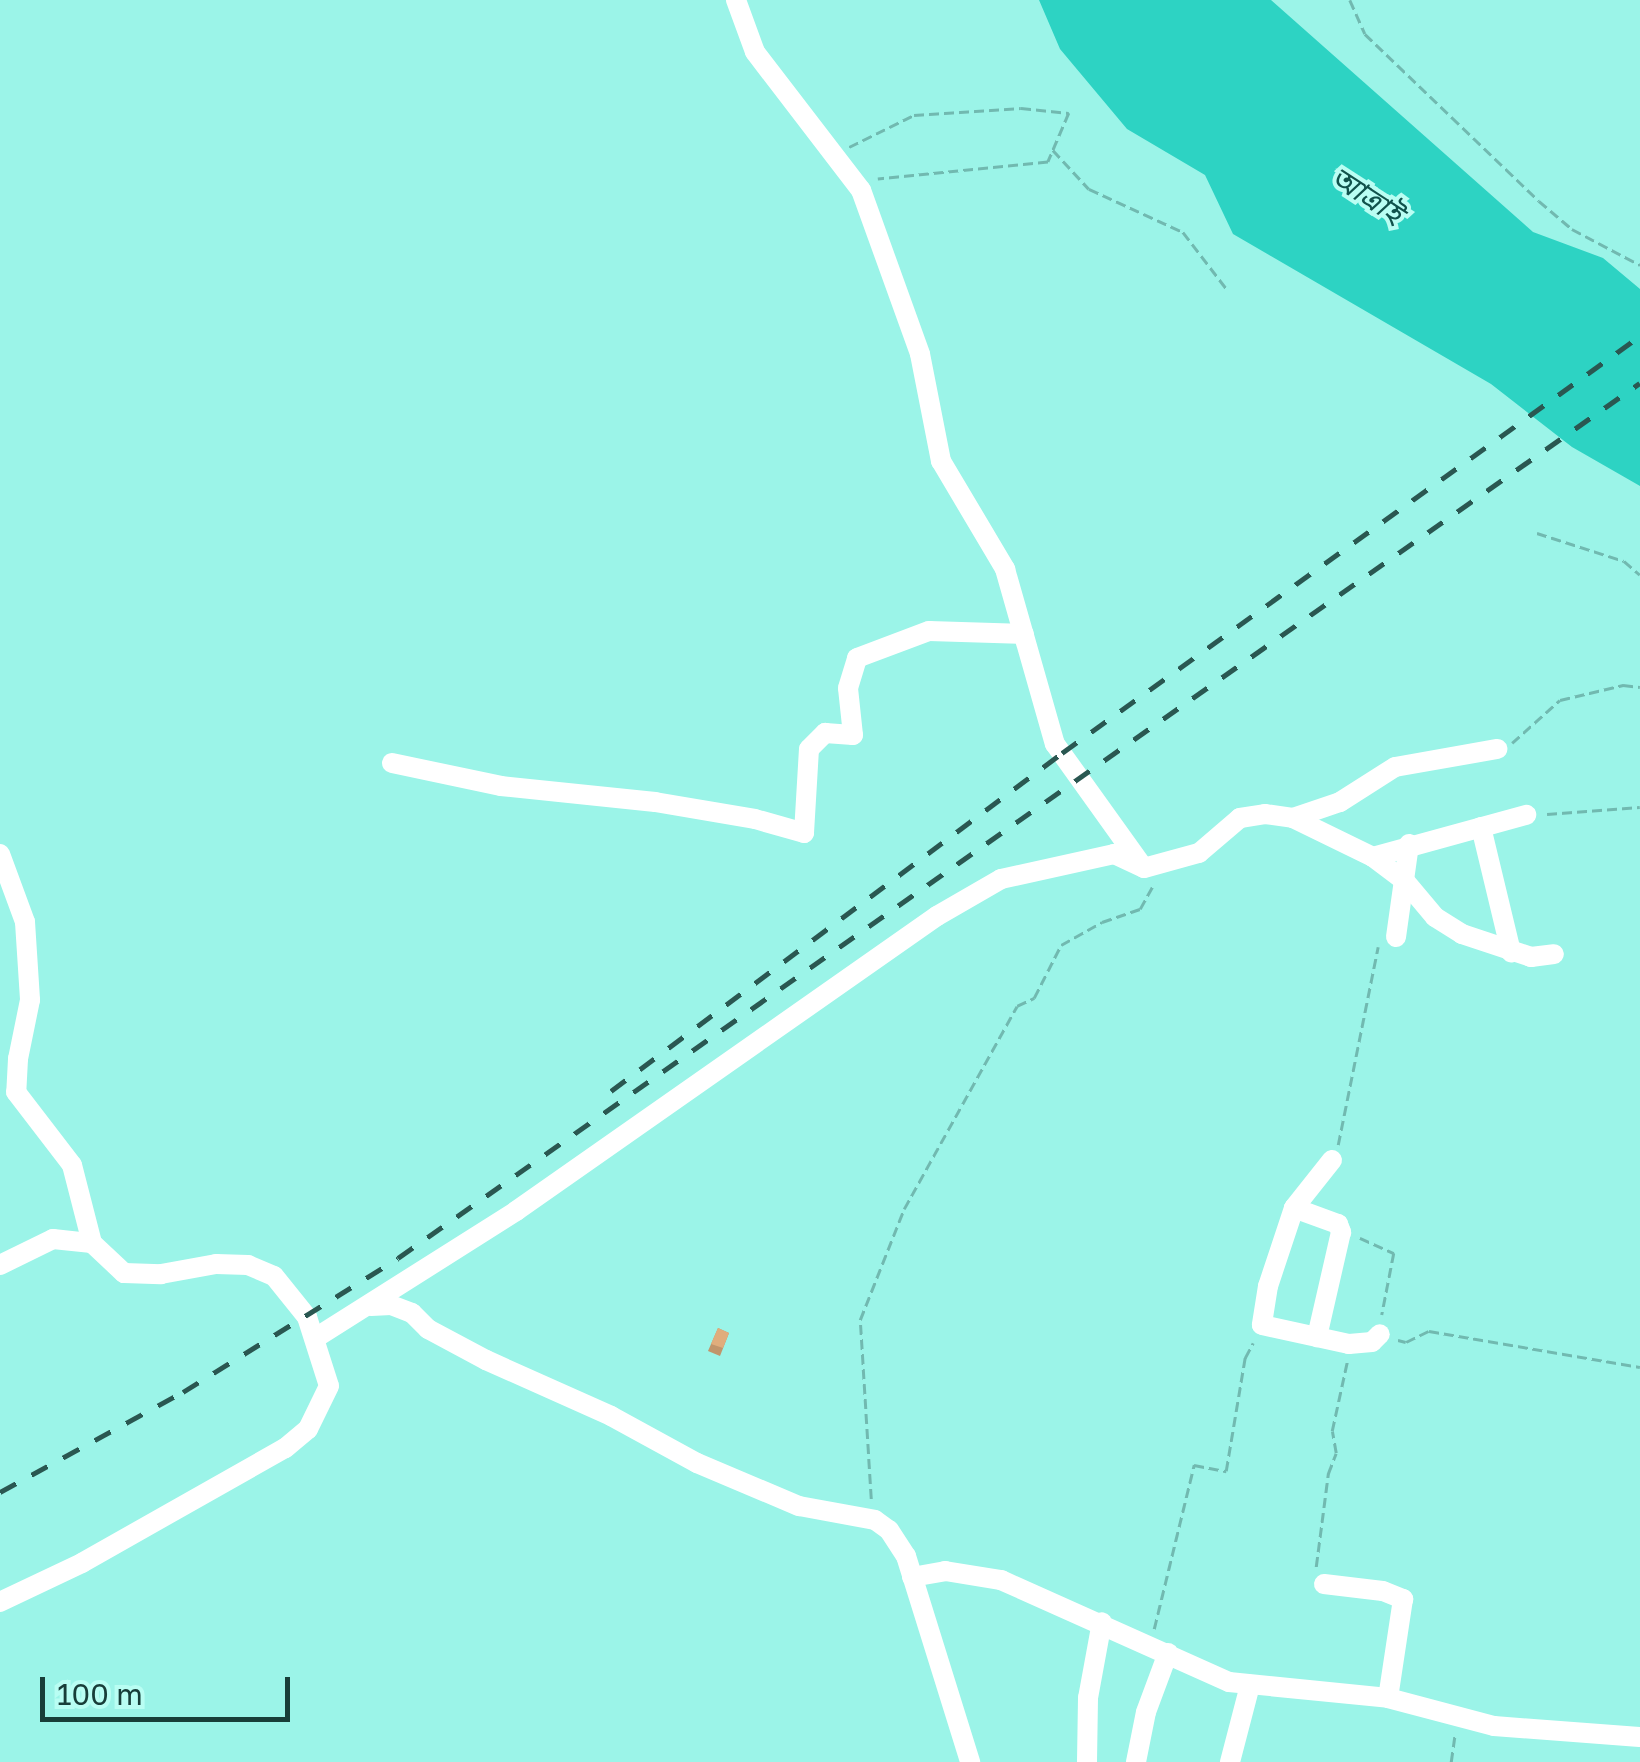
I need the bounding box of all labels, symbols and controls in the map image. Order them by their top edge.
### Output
water label: আত্রাই [1324,158,1410,232]
scale bar [45,1657,295,1719]
text: 100 m [57,1676,143,1712]

